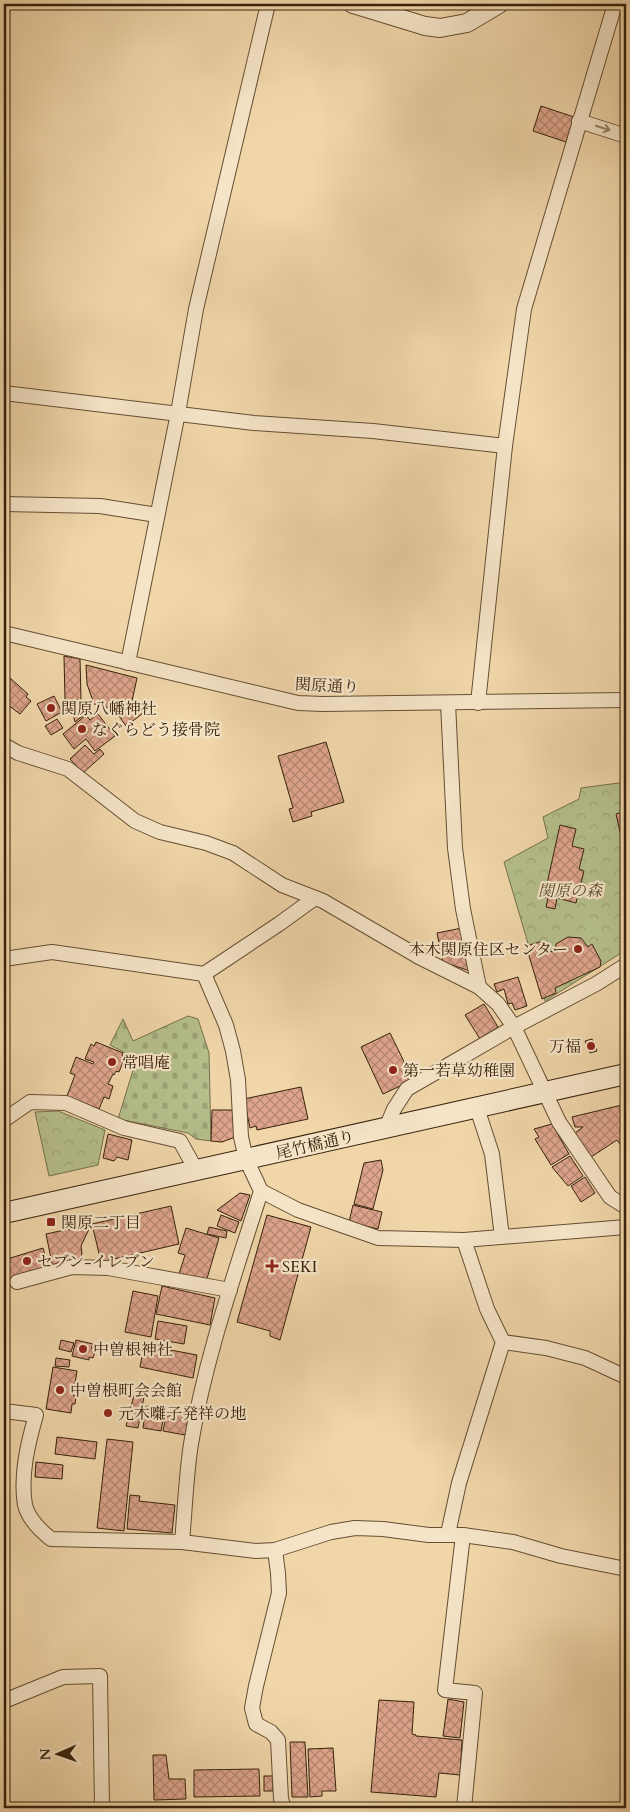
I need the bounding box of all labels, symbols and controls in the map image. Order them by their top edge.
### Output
one-way arrow [594,124,610,134]
street label: 関原通り [294,673,359,699]
place label: 関原八幡神社 [61,698,157,720]
marker: 関原八幡神社 [45,702,57,714]
place label: なぐらどう接骨院 [92,719,220,741]
marker: なぐらどう接骨院 [76,723,88,735]
park label: 関原の森 [538,880,604,902]
place label: 本木関原住区センター [409,939,568,961]
marker: 本木関原住区センター [572,943,584,955]
place label: 万福 [549,1036,581,1058]
marker: 万福 [585,1040,597,1052]
place label: 常唱庵 [122,1052,170,1074]
marker: 常唱庵 [106,1056,118,1068]
place label: 第一若草幼稚園 [403,1060,515,1082]
marker: 第一若草幼稚園 [387,1064,399,1076]
street label: 尾竹橋通り [274,1125,357,1165]
place label: 関原二丁目 [61,1212,141,1234]
marker: 関原二丁目 [45,1216,57,1228]
place label: セブン-イレブン [37,1251,155,1273]
marker: セブン-イレブン [21,1255,33,1267]
place label: SEKI [282,1256,317,1278]
marker: SEKI [266,1260,278,1272]
place label: 中曽根神社 [93,1339,173,1361]
marker: 中曽根神社 [77,1343,89,1355]
place label: 中曽根町会会館 [70,1380,182,1402]
marker: 中曽根町会会館 [54,1384,66,1396]
place label: 元木囃子発祥の地 [118,1403,246,1425]
marker: 元木囃子発祥の地 [102,1407,114,1419]
north arrow [32,1730,82,1780]
text: N [36,1748,55,1761]

